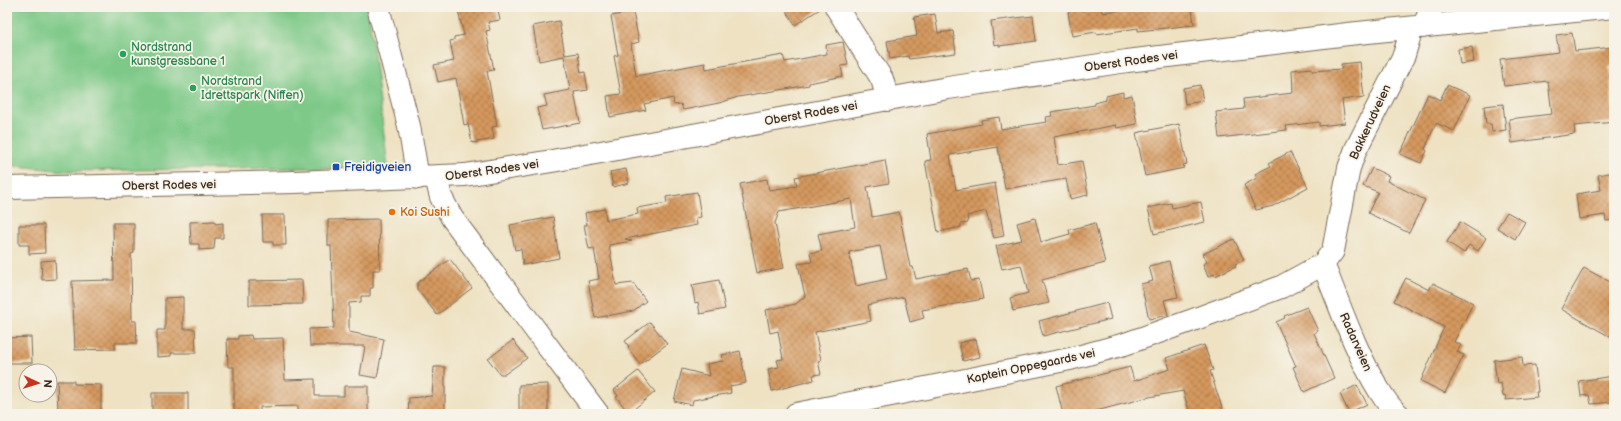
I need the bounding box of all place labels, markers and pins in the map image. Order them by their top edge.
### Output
place label: Nordstrand kunstgressbane 1 [131,40,225,69]
marker: Nordstrand kunstgressbane 1 [118,49,128,59]
place label: Nordstrand Idrettspark (Niffen) [201,74,304,103]
marker: Nordstrand Idrettspark (Niffen) [188,83,198,93]
place label: Freidigveien [344,160,411,175]
marker: Freidigveien [331,162,341,172]
place label: Koi Sushi [400,205,450,220]
marker: Koi Sushi [387,207,397,217]

